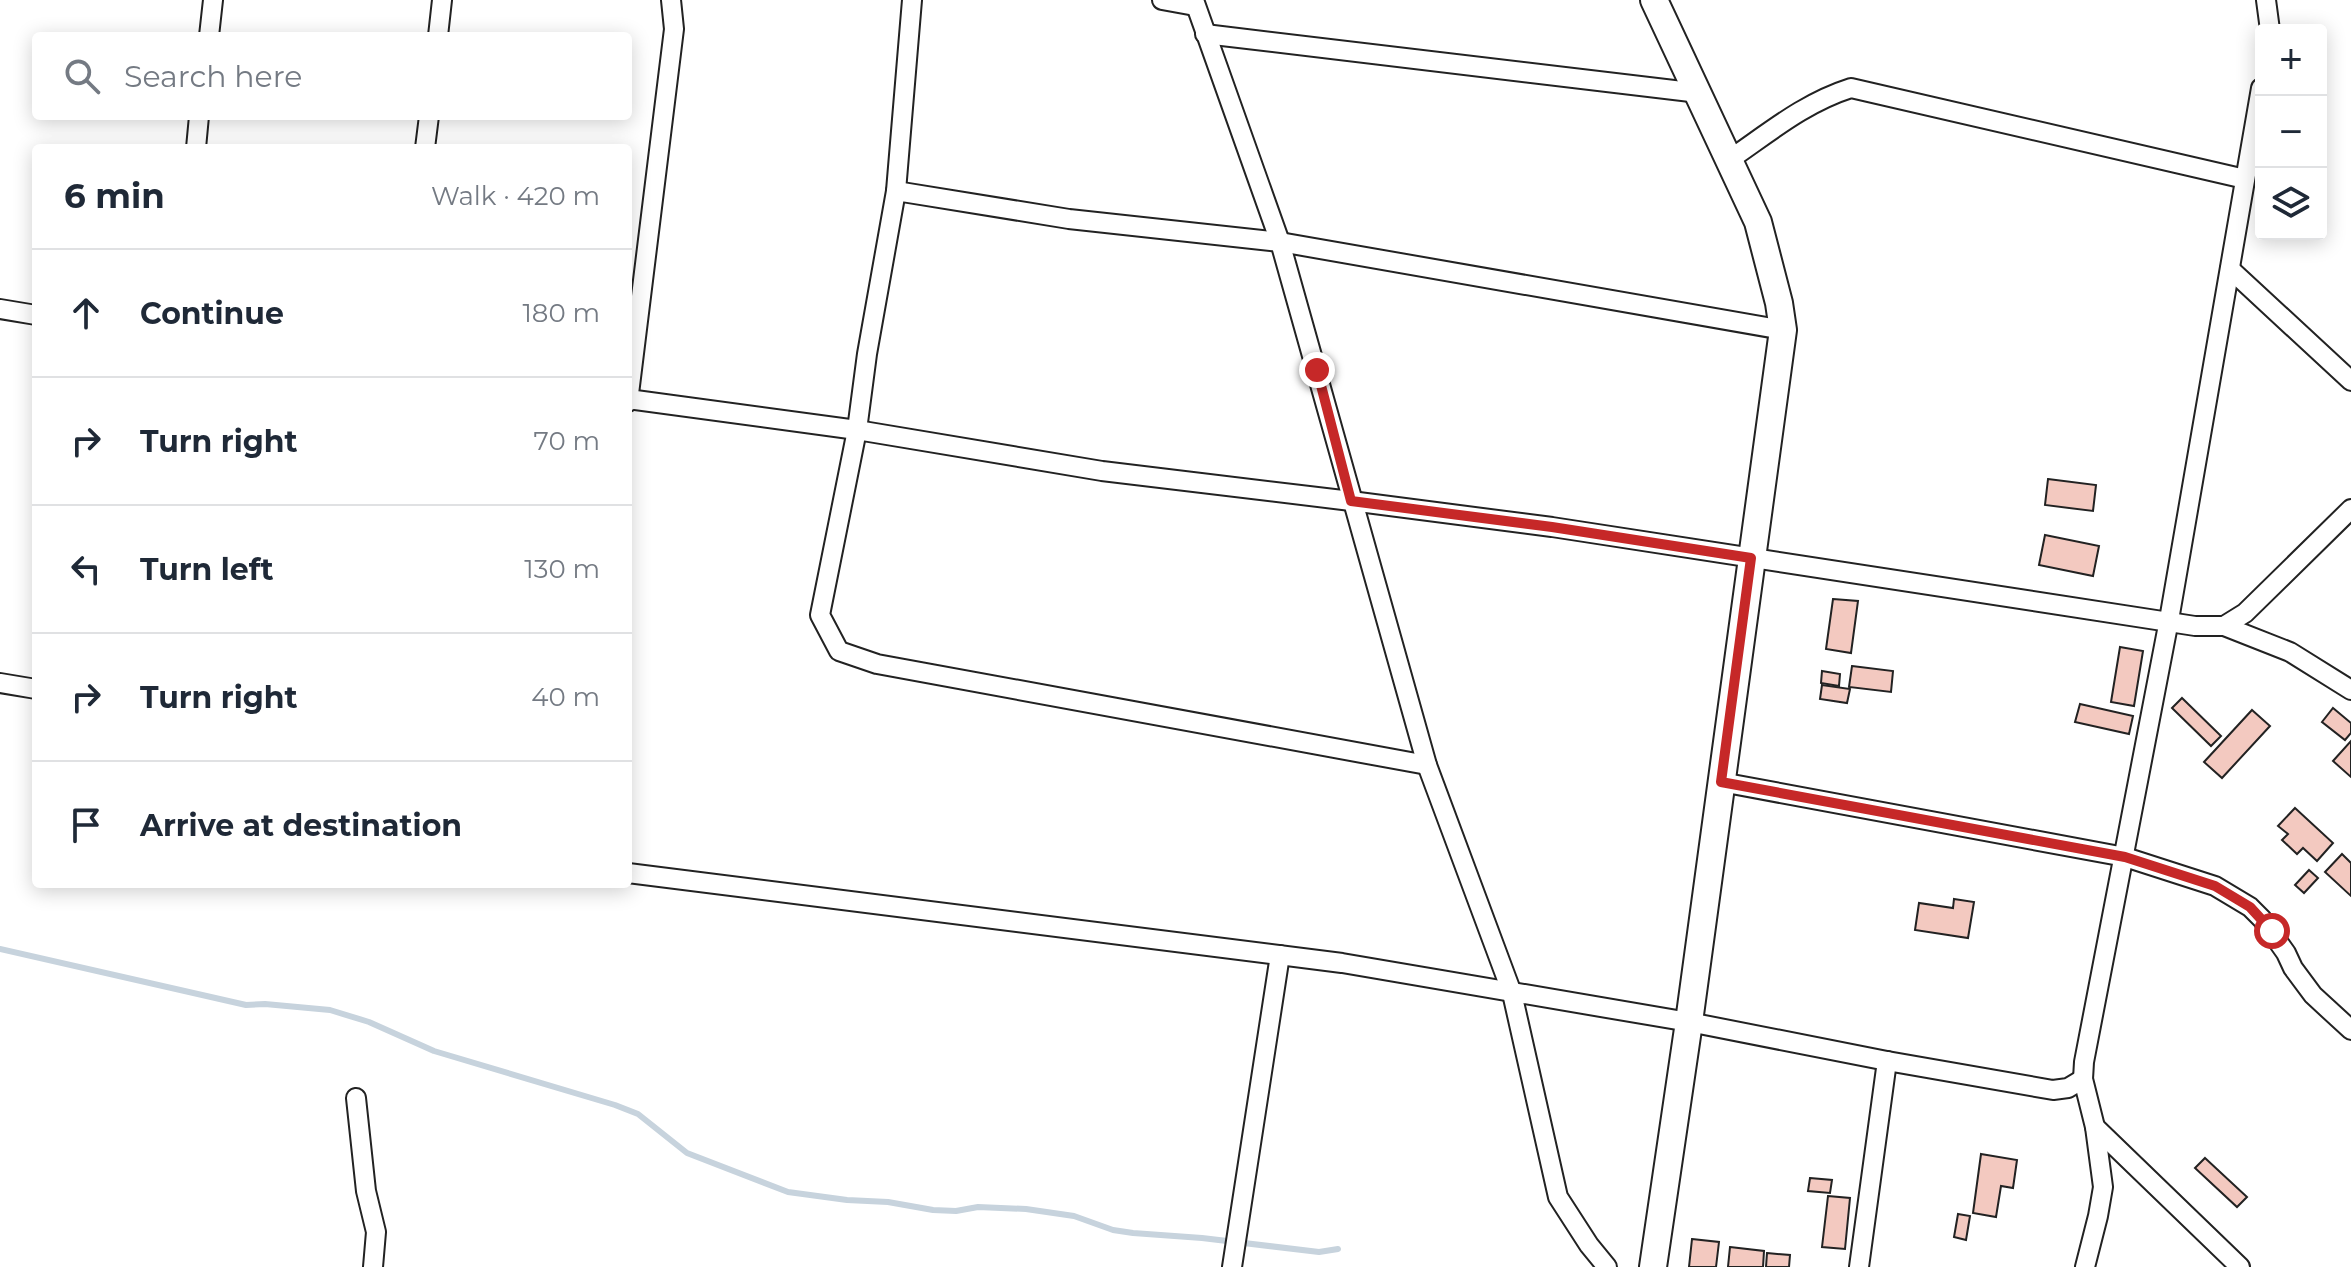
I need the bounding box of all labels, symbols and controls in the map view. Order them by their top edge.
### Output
map controls [2255,24,2327,240]
button: + [2255,24,2327,96]
search box [32,32,632,120]
icon: search [60,54,104,98]
text: Search here [124,58,302,95]
button: − [2255,96,2327,168]
button: layers [2255,168,2327,240]
text: 6 min [64,175,165,217]
text: Walk · 420 m [431,180,600,212]
icon: ahead [64,291,108,335]
text: Continue [140,295,284,332]
text: 180 m [522,297,600,329]
route end [1299,352,1335,388]
icon: right [64,419,108,463]
text: Turn right [140,423,297,460]
text: 70 m [534,425,600,457]
icon: left [64,547,108,591]
text: Turn left [140,551,273,588]
text: 130 m [524,553,600,585]
icon: right [64,675,108,719]
text: Turn right [140,679,297,716]
text: 40 m [531,681,600,713]
icon: arrive [64,803,108,847]
text: Arrive at destination [140,807,462,844]
route start [2254,913,2290,949]

